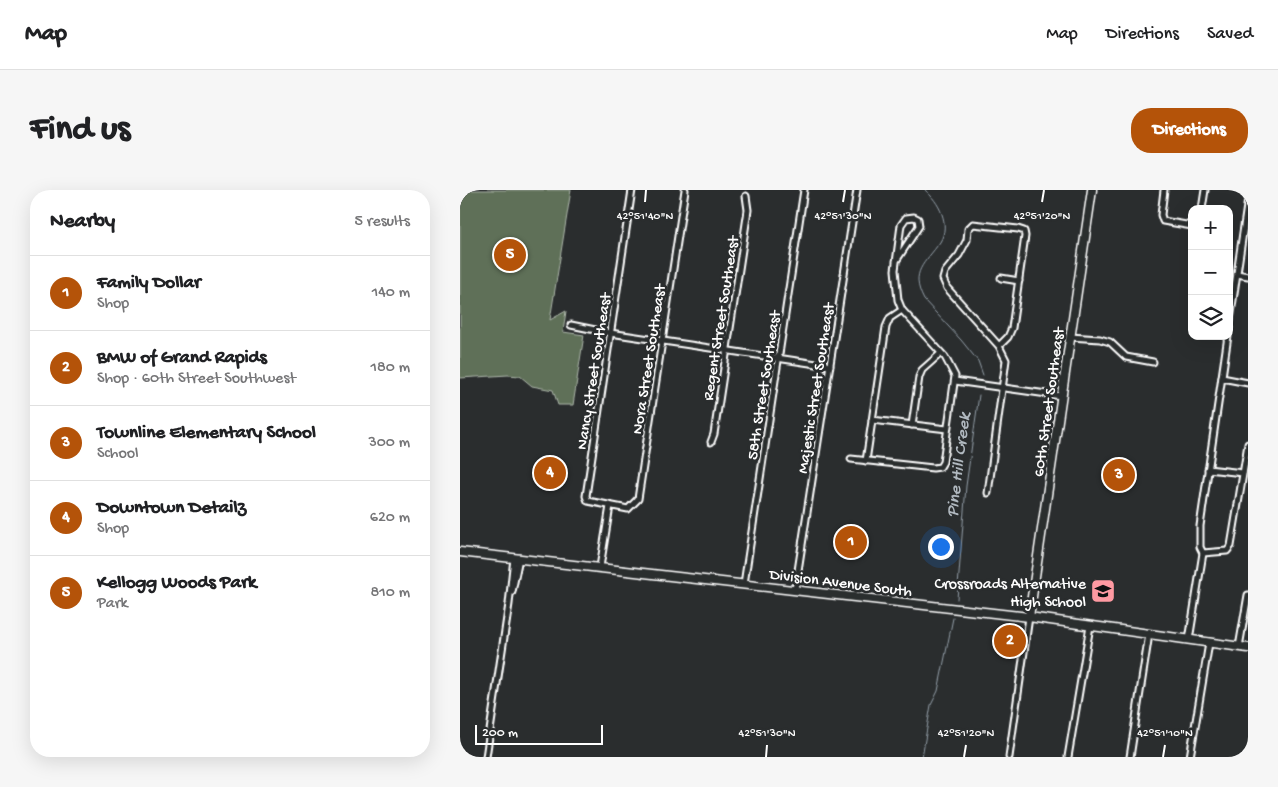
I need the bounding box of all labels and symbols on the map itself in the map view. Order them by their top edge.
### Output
text: 42°51'40"N [617,210,673,224]
text: 42°51'30"N [814,210,872,224]
text: 42°51'20"N [1014,210,1071,224]
street label: Regent Street Southeast [700,233,745,402]
pin: 5 [494,236,526,274]
street label: Nora Street Southeast [629,282,672,436]
street label: Nancy Street Southeast [574,290,617,451]
street label: Majestic Street Southeast [795,300,841,475]
street label: 58th Street Southeast [744,308,787,461]
street label: 60th Street Southeast [1031,325,1071,478]
water label: Pine Hill Creek [943,410,977,519]
pin: 4 [534,454,566,492]
pin: 3 [1103,456,1135,494]
pin: 1 [835,523,867,561]
your location [928,534,954,560]
street label: Division Avenue South [767,566,913,603]
place label: Crossroads Alternative High School [934,576,1087,613]
school or university icon: Crossroads Alternative High School [1090,578,1116,604]
pin: 2 [994,622,1026,660]
scale bar [475,722,602,745]
text: 42°51'30"N [738,727,796,741]
text: 42°51'20"N [938,727,995,741]
text: 42°51'10"N [1137,727,1193,741]

